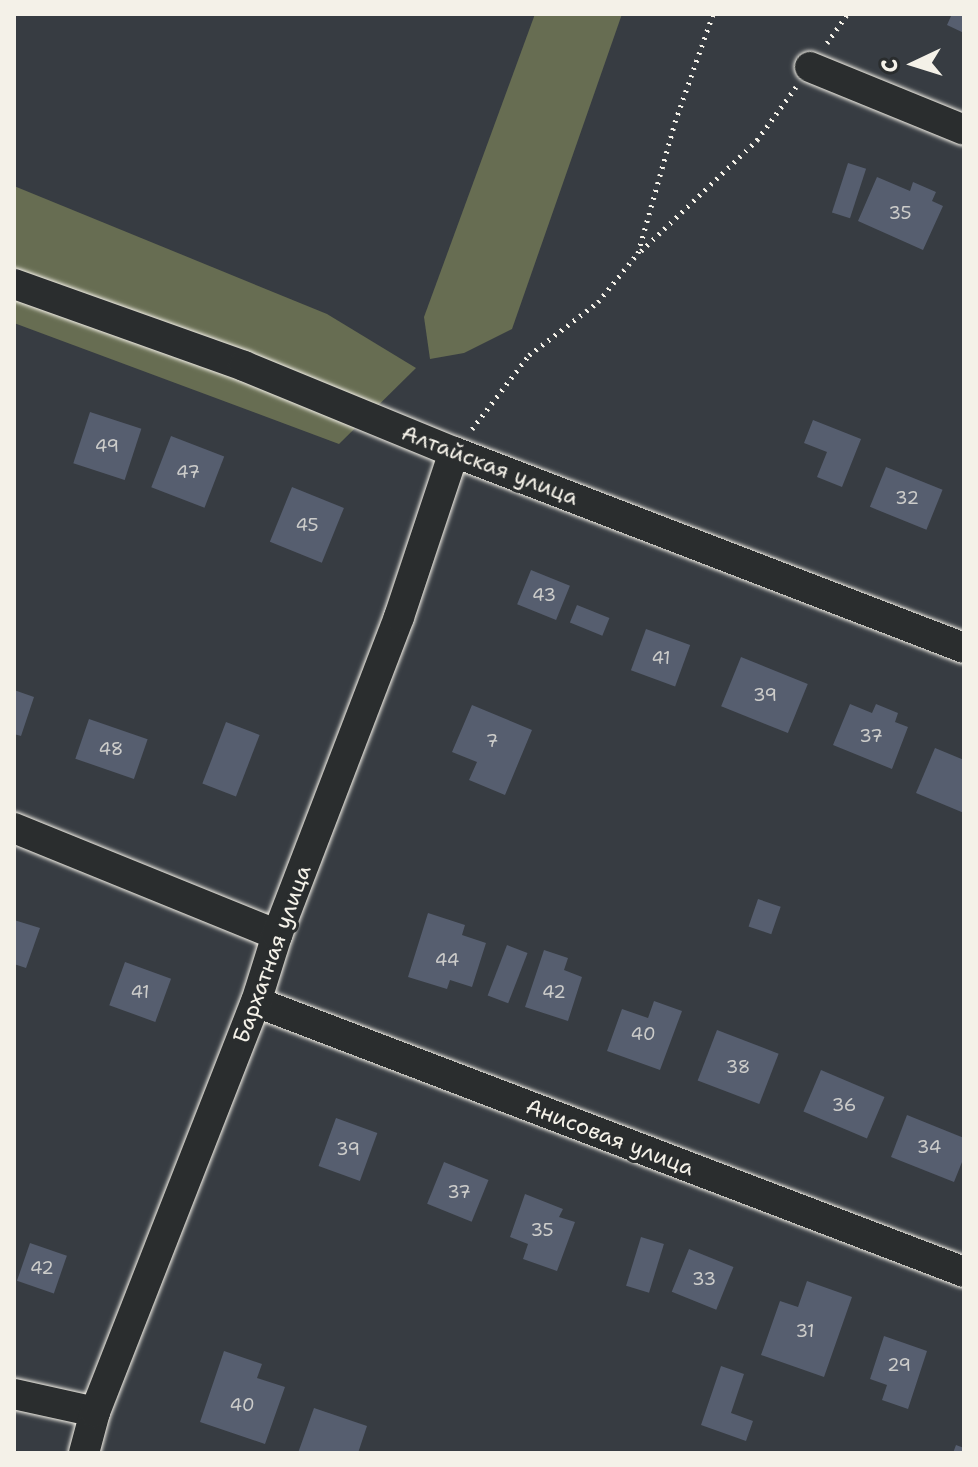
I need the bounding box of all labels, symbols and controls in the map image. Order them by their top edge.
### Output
north arrow [874,24,954,104]
text: С [875,58,904,73]
house number: 35 [888,202,912,224]
street label: Алтайская улица [398,419,582,511]
house number: 49 [95,435,119,457]
house number: 47 [176,461,200,483]
house number: 32 [895,487,919,509]
house number: 45 [295,514,319,536]
house number: 43 [532,584,556,606]
house number: 41 [651,647,671,669]
house number: 39 [753,684,777,706]
house number: 37 [859,725,883,747]
house number: 7 [486,730,498,752]
house number: 48 [99,738,123,760]
street label: Бархатная улица [227,861,317,1047]
house number: 44 [435,949,459,971]
house number: 41 [130,981,150,1003]
house number: 42 [542,981,566,1003]
house number: 40 [630,1023,656,1045]
house number: 38 [726,1056,750,1078]
street label: Анисовая улица [522,1093,698,1181]
house number: 36 [832,1094,856,1116]
house number: 34 [917,1136,941,1158]
house number: 39 [336,1138,360,1160]
house number: 37 [447,1181,471,1203]
house number: 35 [530,1219,554,1241]
house number: 42 [30,1257,54,1279]
house number: 33 [692,1268,716,1290]
house number: 31 [795,1320,815,1342]
house number: 29 [887,1354,911,1376]
house number: 40 [229,1394,255,1416]

